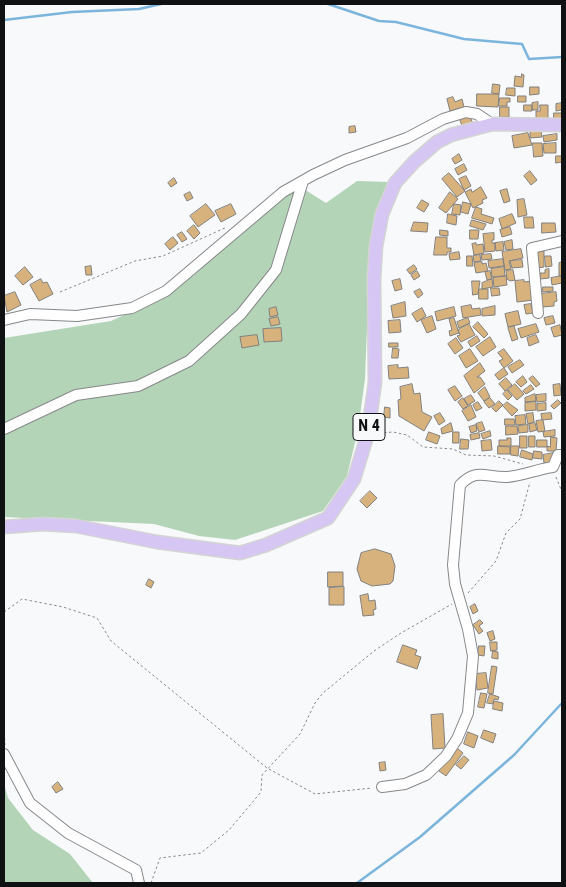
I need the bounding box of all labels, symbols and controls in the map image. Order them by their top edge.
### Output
road number: N 4 [353,414,385,441]

